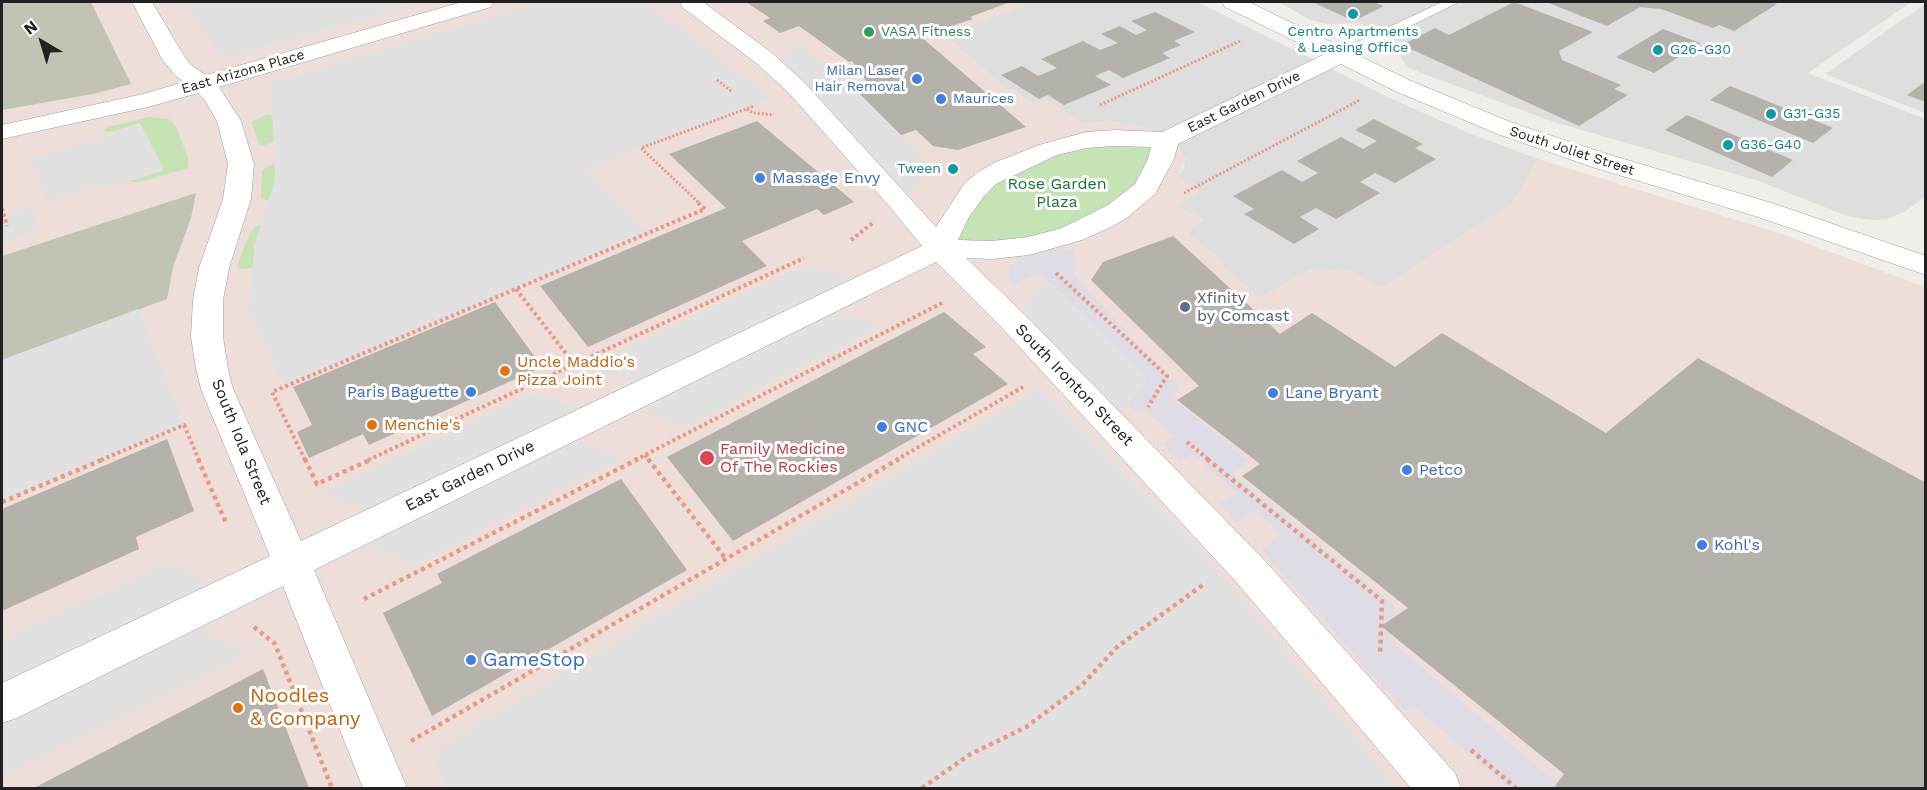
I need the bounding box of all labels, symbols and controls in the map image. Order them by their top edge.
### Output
marker: Centro Apartments & Leasing Office [1346,7,1360,21]
north arrow [12,12,72,72]
text: N [20,16,41,39]
place label: VASA Fitness [881,24,971,40]
place label: Centro Apartments & Leasing Office [1287,24,1419,56]
marker: VASA Fitness [862,25,876,39]
place label: G26-G30 [1670,42,1731,58]
marker: G26-G30 [1651,43,1665,57]
street label: East Arizona Place [179,46,307,98]
place label: Milan Laser Hair Removal [814,63,905,96]
street label: East Garden Drive [1185,67,1303,137]
marker: Milan Laser Hair Removal [910,72,924,86]
place label: Maurices [953,91,1014,107]
marker: Maurices [934,92,948,106]
place label: G31-G35 [1783,106,1840,122]
marker: G31-G35 [1764,107,1778,121]
street label: South Joliet Street [1507,123,1637,179]
place label: G36-G40 [1740,137,1801,153]
marker: G36-G40 [1721,138,1735,152]
place label: Tween [897,161,941,177]
marker: Tween [946,162,960,176]
place label: Massage Envy [772,168,880,188]
marker: Massage Envy [753,171,767,185]
park label: Rose Garden Plaza [1007,174,1107,212]
place label: Xfinity by Comcast [1197,288,1289,326]
marker: Xfinity by Comcast [1178,300,1192,314]
street label: South Ironton Street [1011,320,1137,450]
place label: Uncle Maddio's Pizza Joint [517,352,635,390]
marker: Uncle Maddio's Pizza Joint [498,364,512,378]
street label: South Iola Street [207,376,275,508]
place label: Paris Baguette [347,382,459,402]
place label: Lane Bryant [1285,383,1379,403]
marker: Paris Baguette [464,385,478,399]
marker: Lane Bryant [1266,386,1280,400]
place label: Menchie's [384,415,461,435]
place label: GNC [894,417,928,437]
marker: Menchie's [365,418,379,432]
marker: GNC [875,420,889,434]
street label: East Garden Drive [402,436,538,516]
place label: Family Medicine Of The Rockies [720,439,845,477]
marker: Family Medicine Of The Rockies [698,449,716,467]
place label: Petco [1419,460,1463,480]
marker: Petco [1400,463,1414,477]
place label: Kohl's [1714,535,1760,555]
marker: Kohl's [1695,538,1709,552]
place label: GameStop [483,648,585,672]
marker: GameStop [464,653,478,667]
place label: Noodles & Company [250,684,360,731]
marker: Noodles & Company [231,701,245,715]

